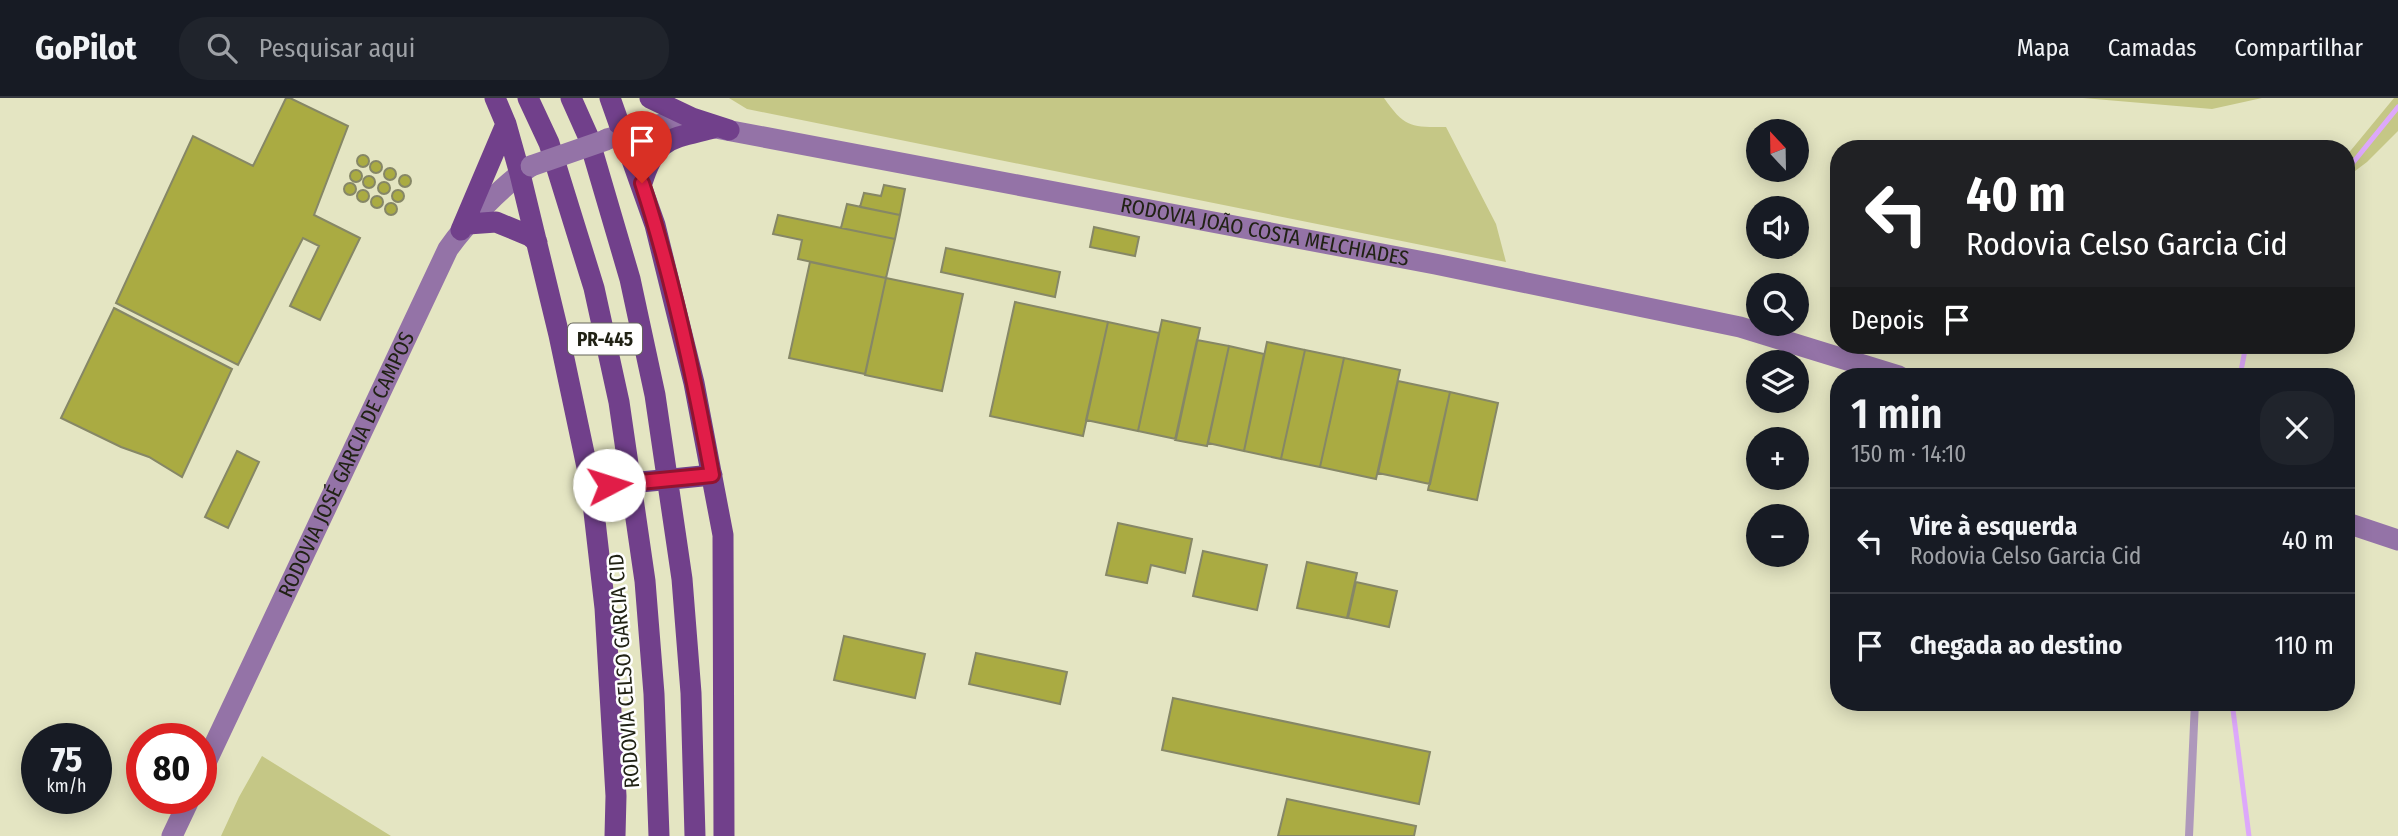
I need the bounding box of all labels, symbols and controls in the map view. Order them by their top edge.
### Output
search box [179,17,669,80]
text: GoPilot [35,28,137,68]
icon: search [203,29,241,67]
text: Pesquisar aqui [259,33,415,64]
text: Mapa [2017,34,2070,62]
text: Camadas [2108,34,2197,62]
text: Compartilhar [2235,34,2363,62]
pin [612,111,672,183]
north arrow [1746,119,1810,182]
map controls [1746,119,1809,567]
icon: arrive [623,122,661,160]
text: 40 m [1966,165,2066,224]
icon: left [1851,168,1942,259]
street label: RODOVIA JOÃO COSTA MELCHIADES [1118,192,1411,272]
button: sound [1746,196,1809,259]
text: Rodovia Celso Garcia Cid [1966,225,2288,263]
button: search [1746,273,1809,336]
icon: arrive [1938,301,1976,339]
text: Depois [1851,305,1924,336]
road number: PR-445 [568,324,642,354]
street label: RODOVIA JOSÉ GARCIA DE CAMPOS [273,327,420,602]
button: layers [1746,350,1809,413]
text: 1 min [1851,389,1942,439]
button: close [2260,391,2334,465]
button: + [1746,427,1809,490]
text: 150 m · 14:10 [1851,440,1966,468]
position arrow [572,448,646,522]
button: − [1746,504,1809,567]
text: Vire à esquerda [1910,511,2077,542]
icon: left [1851,522,1889,560]
text: 40 m [2282,525,2334,556]
text: Rodovia Celso Garcia Cid [1910,542,2141,570]
street label: RODOVIA CELSO GARCIA CID [603,553,645,789]
icon: arrive [1851,627,1889,665]
text: Chegada ao destino [1910,630,2122,661]
text: 110 m [2274,630,2334,661]
speed limit sign: 80 [126,723,217,814]
text: 75 [51,738,82,780]
text: km/h [46,775,87,797]

